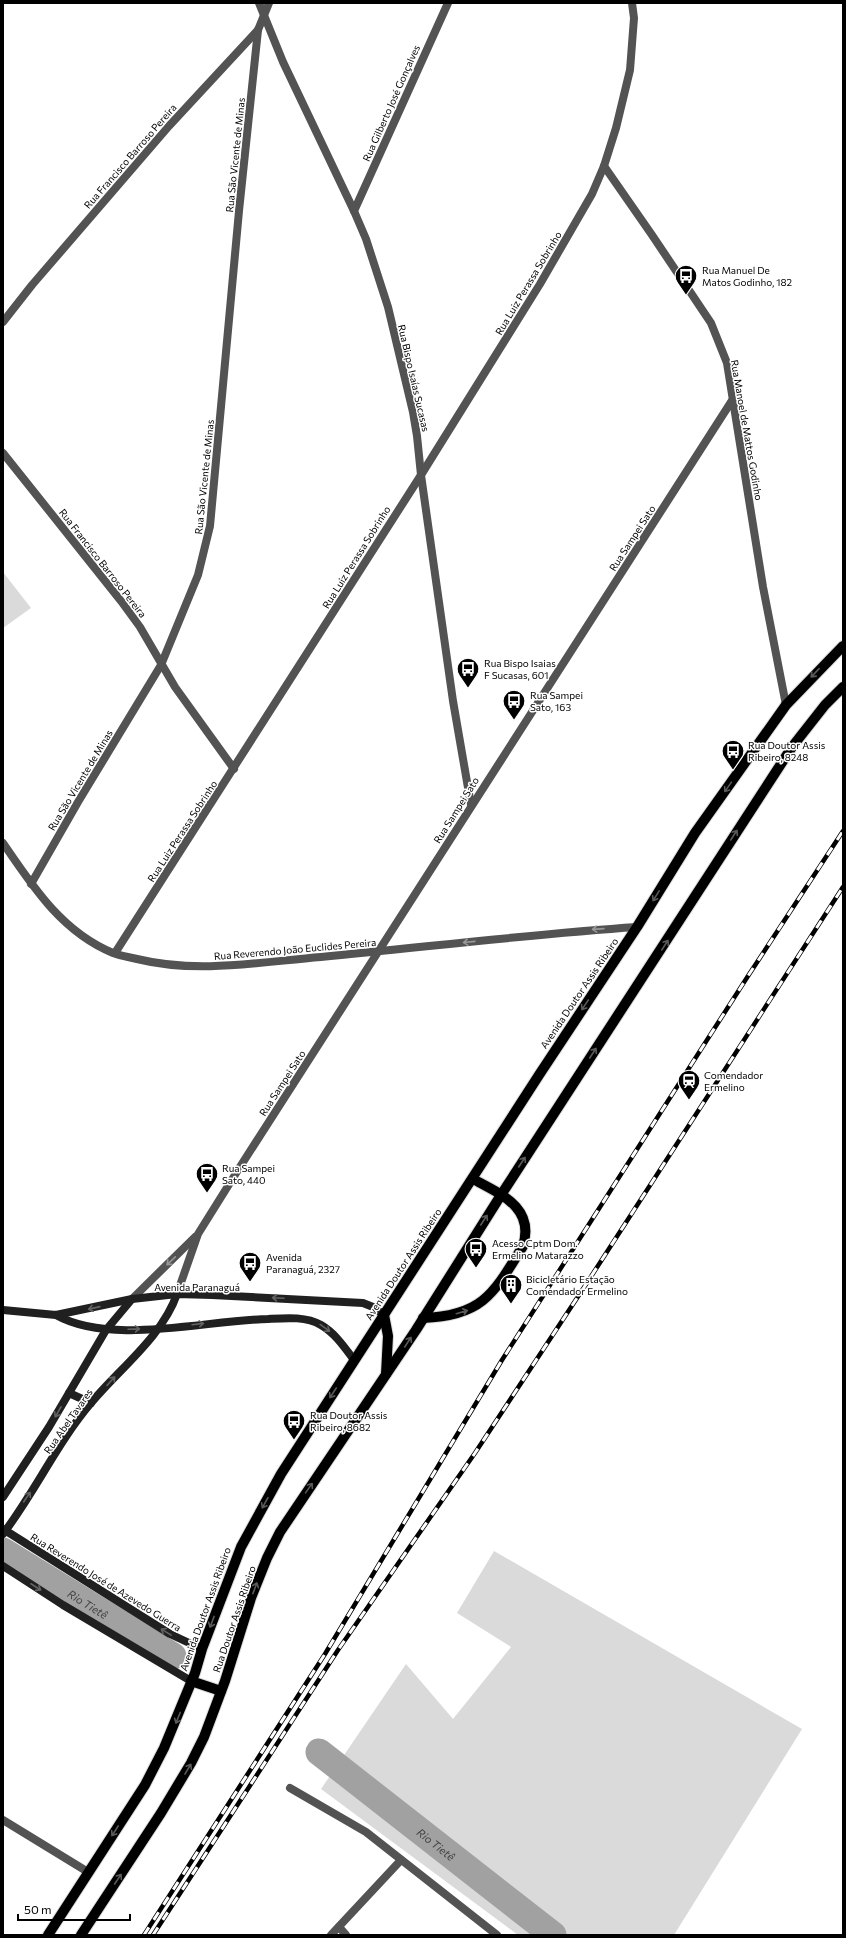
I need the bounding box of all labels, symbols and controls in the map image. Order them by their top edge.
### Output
street label: Rua Gilberto José Gonçalves [360,43,422,163]
street label: Rua São Vicente de Minas [223,96,247,213]
street label: Rua Francisco Barroso Pereira [81,101,179,211]
street label: Rua Luiz Perassa Sobrinho [492,229,564,337]
bus stop icon: Rua Manuel De Matos Godinho, 182 [673,263,699,296]
place label: Rua Manuel De Matos Godinho, 182 [702,264,792,288]
street label: Rua Bispo Isaías Sucasas [396,323,432,433]
street label: Rua Manoel de Mattos Godinho [729,359,765,501]
street label: Rua São Vicente de Minas [192,418,216,535]
street label: Rua Sampei Sato [606,503,658,573]
street label: Rua Luiz Perassa Sobrinho [319,504,393,610]
street label: Rua Francisco Barroso Pereira [57,506,149,620]
bus stop icon: Rua Bispo Isaias F Sucasas, 601 [455,656,481,689]
place label: Rua Bispo Isaias F Sucasas, 601 [484,657,556,681]
one-way arrow [811,668,820,678]
bus stop icon: Rua Sampei Sato, 163 [501,688,527,721]
place label: Rua Sampei Sato, 163 [530,689,583,713]
street label: Rua São Vicente de Minas [45,727,115,833]
bus stop icon: Rua Doutor Assis Ribeiro, 8248 [720,738,746,771]
place label: Rua Doutor Assis Ribeiro, 8248 [748,739,826,763]
street label: Rua Sampei Sato [431,775,481,845]
street label: Rua Luiz Perassa Sobrinho [145,778,219,884]
one-way arrow [724,781,732,792]
one-way arrow [731,829,739,841]
one-way arrow [652,890,660,902]
one-way arrow [592,926,605,933]
street label: Avenida Doutor Assis Ribeiro [537,935,621,1051]
street label: Rua Reverendo João Euclides Pereira [213,936,377,962]
one-way arrow [463,938,476,946]
one-way arrow [660,939,669,950]
one-way arrow [581,999,590,1010]
street label: Rua Sampei Sato [256,1048,308,1118]
one-way arrow [589,1048,597,1059]
station icon: Comendador Ermelino [676,1068,702,1101]
place label: Comendador Ermelino [704,1069,763,1093]
one-way arrow [518,1157,526,1168]
bus stop icon: Rua Sampei Sato, 440 [194,1161,220,1194]
place label: Rua Sampei Sato, 440 [222,1162,275,1186]
street label: Avenida Doutor Assis Ribeiro [362,1206,444,1322]
one-way arrow [481,1214,489,1226]
bus stop icon: Acesso Cptm Dom. Ermelino Matarazzo [463,1236,489,1269]
place label: Acesso Cptm Dom. Ermelino Matarazzo [492,1237,584,1261]
bus stop icon: Avenida Paranaguá, 2327 [237,1250,263,1283]
place label: Avenida Paranaguá, 2327 [266,1251,340,1275]
one-way arrow [166,1257,176,1266]
building icon: Bicicletário Estação Comendador Ermelino [498,1272,524,1305]
place label: Bicicletário Estação Comendador Ermelino [526,1273,628,1297]
street label: Avenida Paranaguá [154,1281,240,1293]
one-way arrow [272,1295,285,1302]
one-way arrow [88,1304,101,1312]
one-way arrow [455,1308,468,1315]
one-way arrow [191,1320,204,1328]
one-way arrow [320,1324,331,1332]
one-way arrow [127,1326,140,1333]
one-way arrow [404,1336,412,1348]
one-way arrow [106,1376,116,1386]
street label: Rua Abel Tavares [41,1386,95,1456]
one-way arrow [329,1387,337,1398]
one-way arrow [53,1406,61,1418]
bus stop icon: Rua Doutor Assis Ribeiro, 8682 [281,1408,307,1441]
place label: Rua Doutor Assis Ribeiro, 8682 [310,1409,388,1433]
one-way arrow [305,1483,313,1494]
one-way arrow [23,1492,31,1503]
one-way arrow [260,1497,268,1509]
street label: Rua Reverendo José de Azevedo Guerra [28,1530,184,1634]
street label: Avenida Doutor Assis Ribeiro [177,1546,233,1672]
street label: Rua Doutor Assis Ribeiro [210,1564,258,1674]
one-way arrow [252,1582,260,1594]
one-way arrow [30,1583,41,1591]
water label: Rio Tietê [66,1586,111,1621]
one-way arrow [207,1615,215,1627]
one-way arrow [161,1628,172,1636]
one-way arrow [173,1711,181,1723]
one-way arrow [184,1763,192,1775]
one-way arrow [111,1825,119,1836]
water label: Rio Tietê [415,1825,458,1863]
one-way arrow [114,1874,122,1885]
scale bar [18,1896,130,1922]
text: 50 m [24,1902,52,1916]

